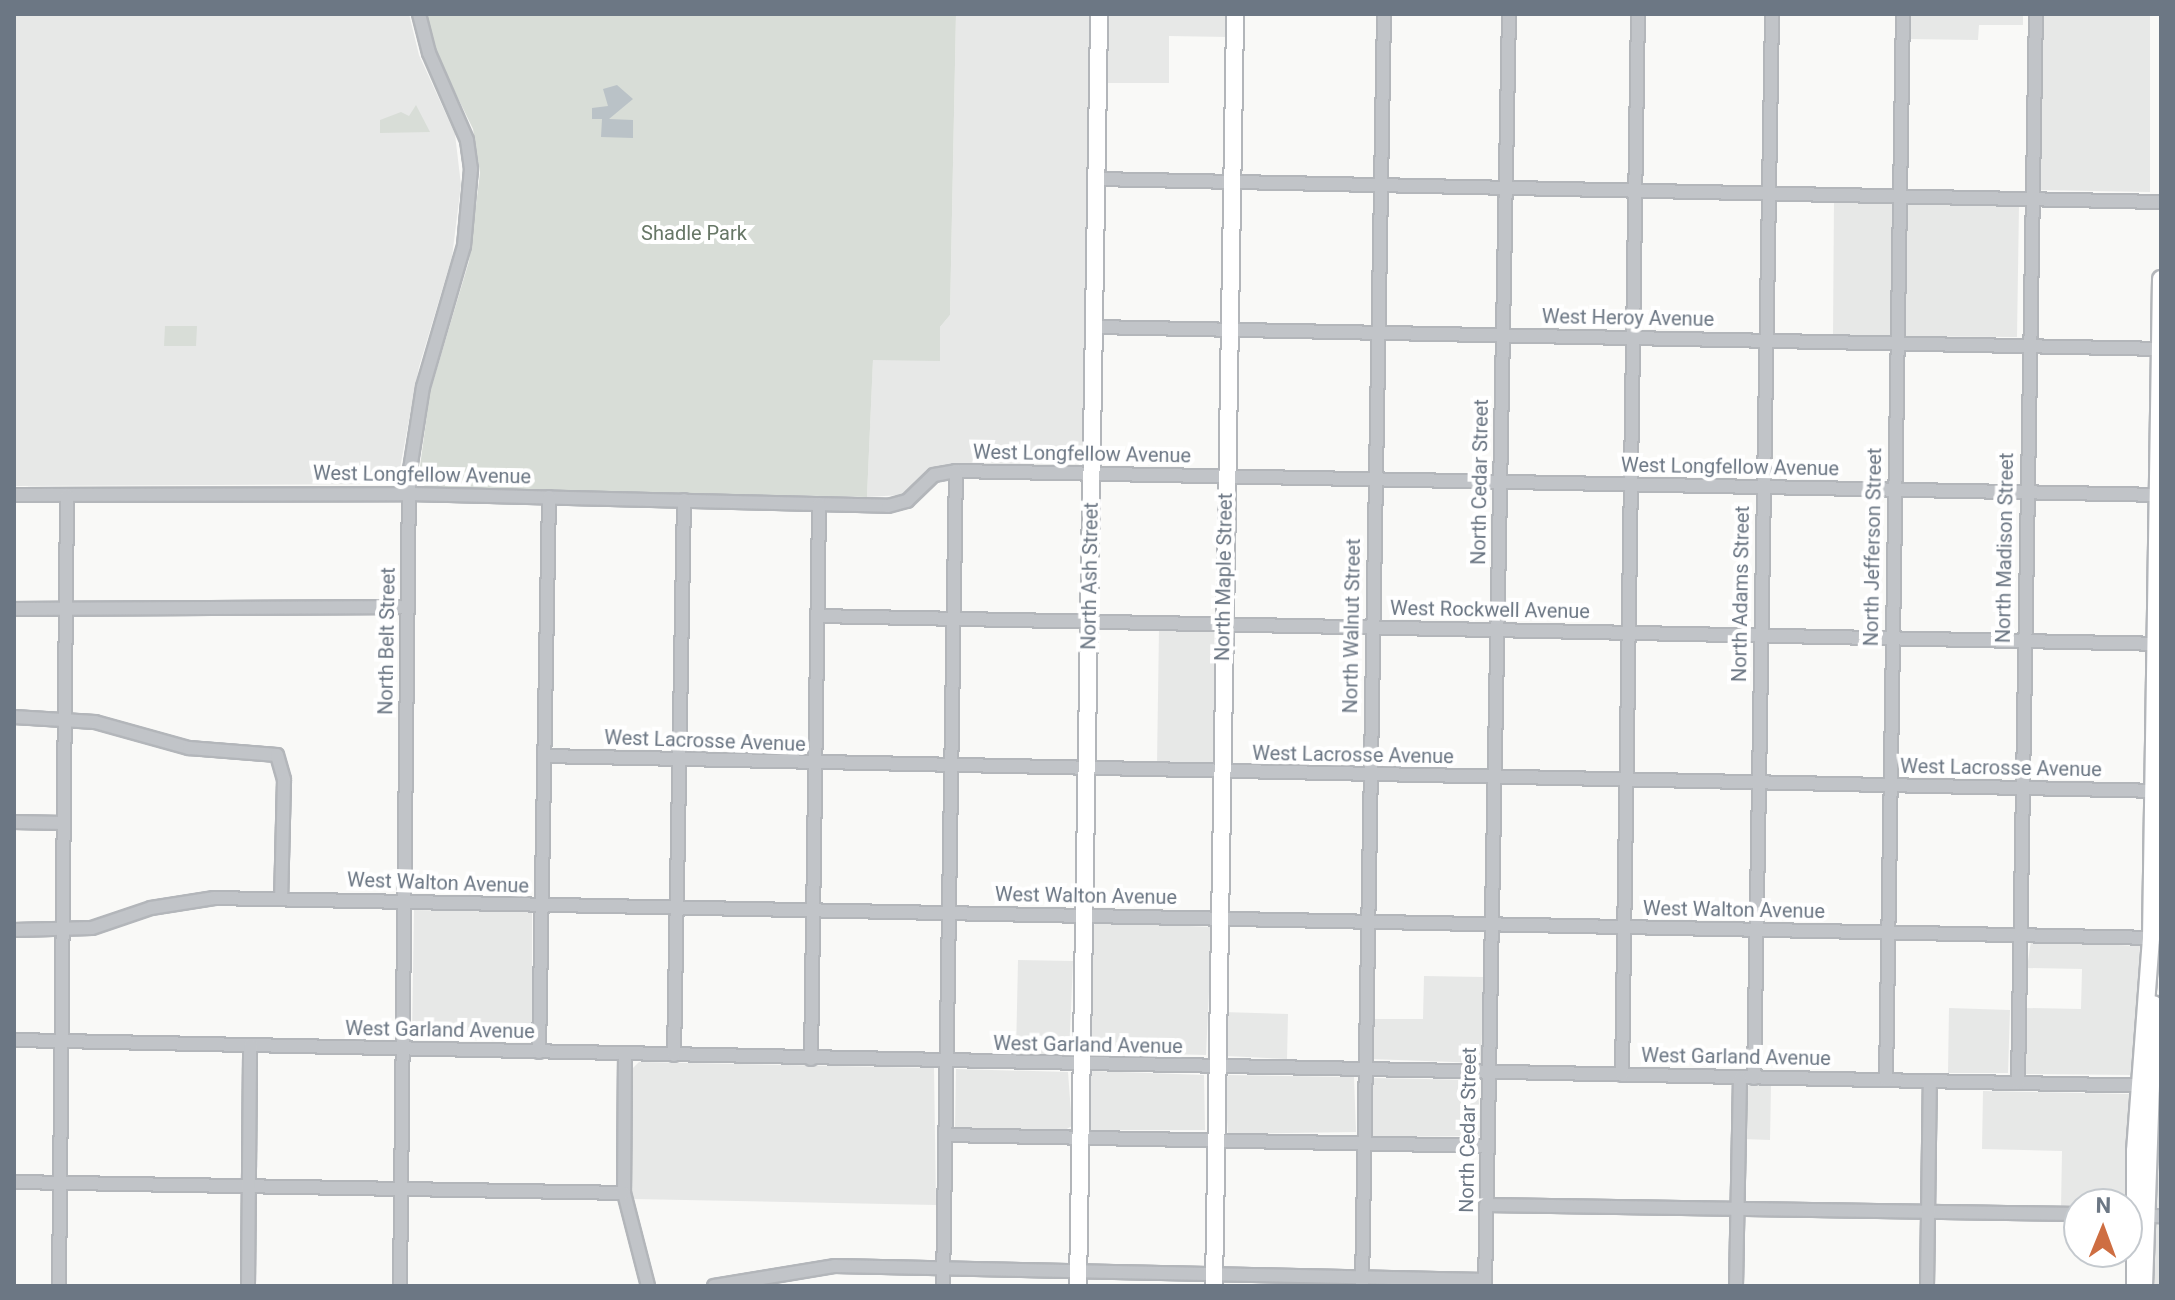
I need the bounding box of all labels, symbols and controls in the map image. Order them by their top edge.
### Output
park label: Shadle Park [641,221,747,245]
street label: West Heroy Avenue [1542,304,1714,332]
street label: North Cedar Street [1467,399,1493,565]
street label: West Longfellow Avenue [973,440,1191,468]
street label: North Jefferson Street [1859,447,1887,647]
street label: West Longfellow Avenue [1621,453,1839,481]
street label: North Madison Street [1991,453,2019,643]
street label: West Longfellow Avenue [313,461,531,489]
street label: North Maple Street [1211,493,1237,661]
street label: North Ash Street [1077,502,1103,650]
street label: North Adams Street [1727,506,1755,682]
street label: North Walnut Street [1338,538,1366,714]
street label: North Belt Street [374,567,400,715]
street label: West Rockwell Avenue [1390,596,1590,624]
street label: West Lacrosse Avenue [604,725,806,757]
street label: West Lacrosse Avenue [1252,741,1454,769]
street label: West Lacrosse Avenue [1900,754,2102,782]
street label: West Walton Avenue [347,868,529,898]
street label: West Walton Avenue [995,882,1177,910]
street label: West Walton Avenue [1643,896,1825,924]
street label: West Garland Avenue [345,1016,535,1044]
street label: West Garland Avenue [993,1031,1183,1059]
street label: West Garland Avenue [1641,1043,1831,1071]
street label: North Cedar Street [1455,1047,1481,1213]
north arrow [2063,1188,2143,1268]
text: N [2095,1193,2111,1218]

